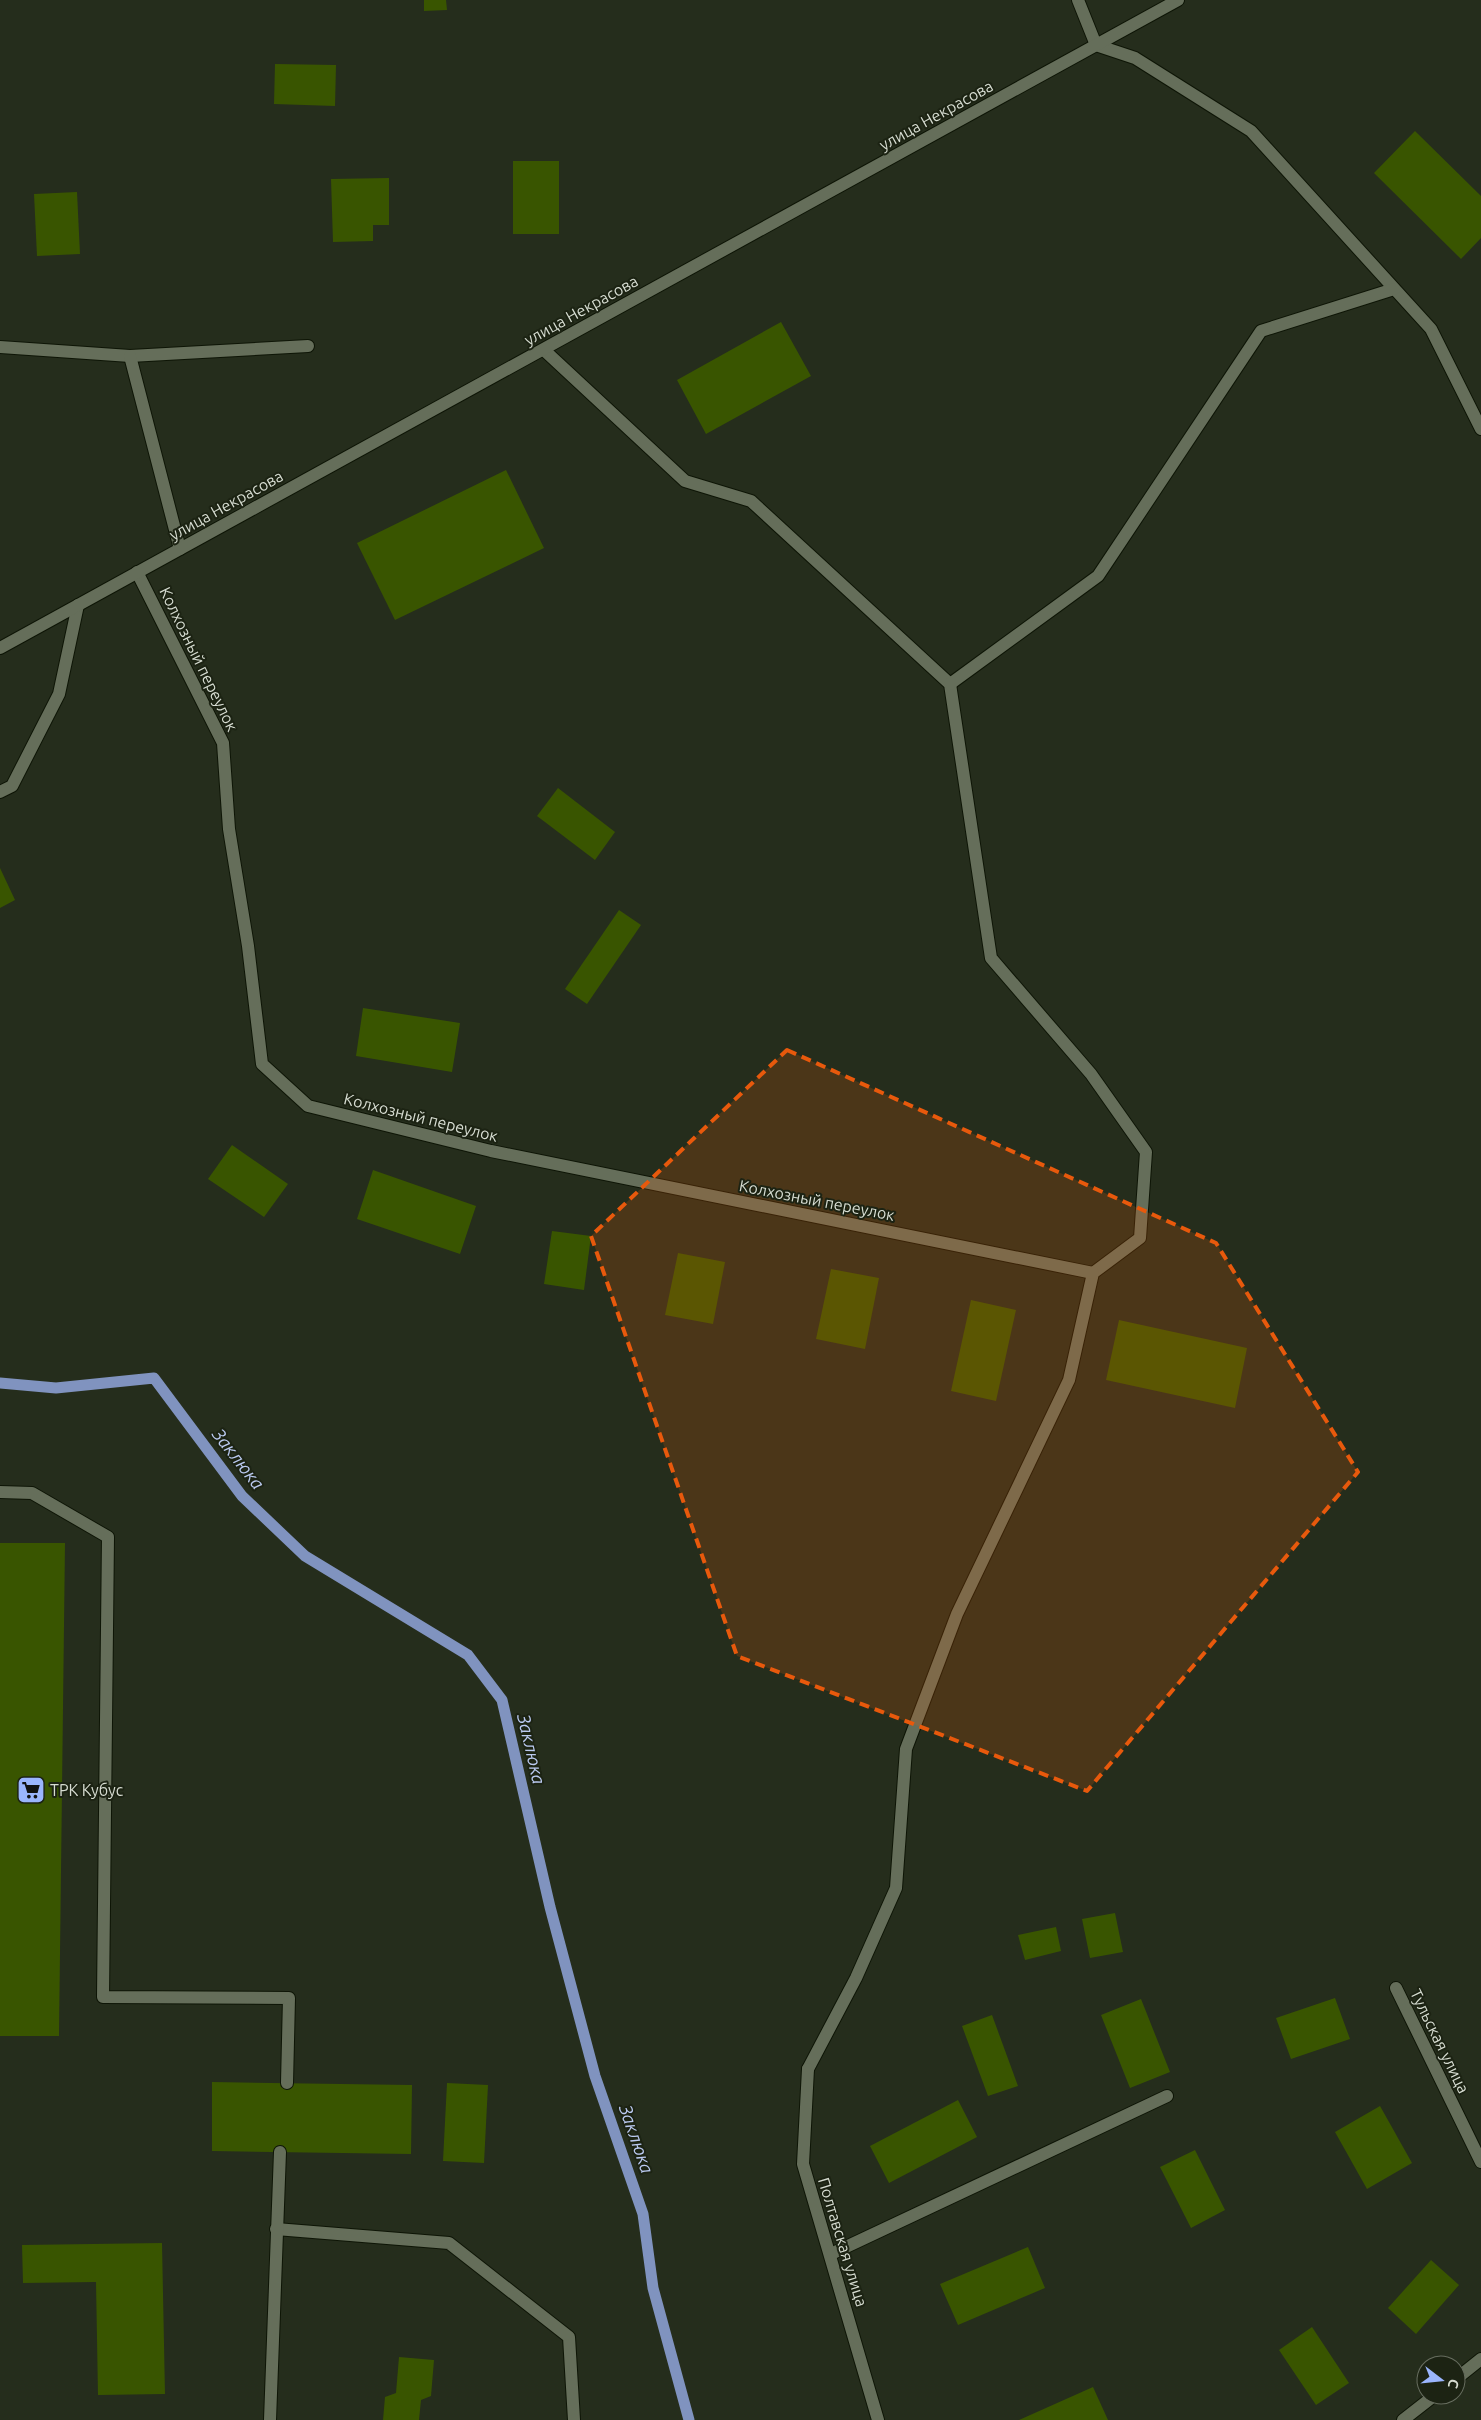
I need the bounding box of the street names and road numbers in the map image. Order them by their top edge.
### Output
street label: улица Некрасова [876,76,996,154]
street label: улица Некрасова [521,271,641,349]
street label: улица Некрасова [166,466,286,544]
street label: Колхозный переулок [156,584,242,734]
street label: Колхозный переулок [342,1089,500,1145]
street label: Колхозный переулок [738,1176,896,1224]
street label: Тульская улица [1407,1986,1473,2096]
street label: Полтавская улица [815,2175,871,2309]

